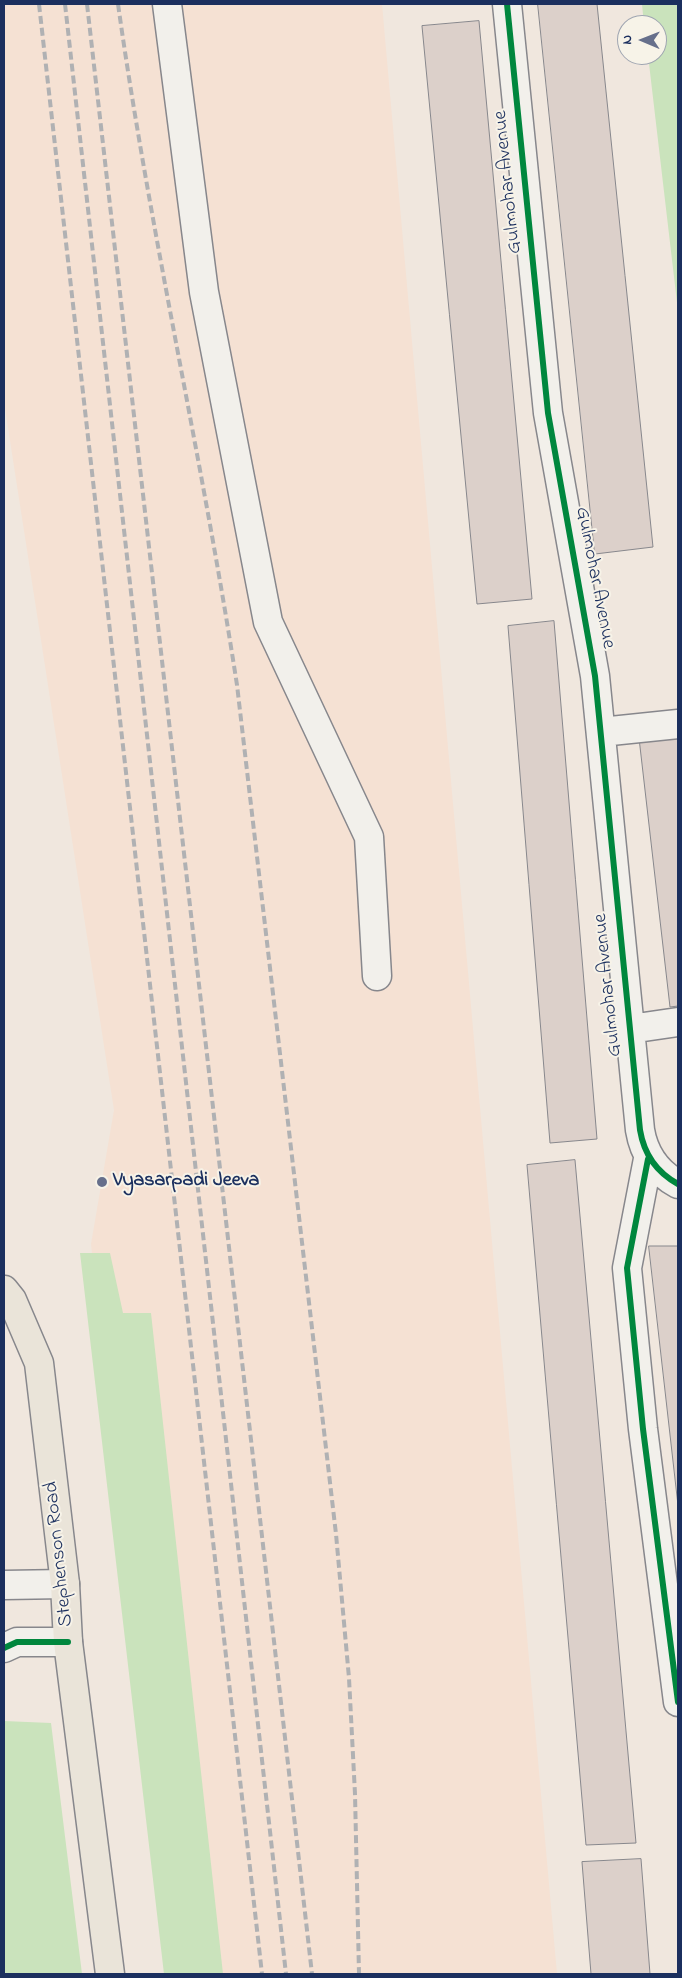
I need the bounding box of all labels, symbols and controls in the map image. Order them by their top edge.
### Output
north arrow [617,15,667,65]
text: N [617,35,638,45]
street label: Gulmohar Avenue [490,109,528,255]
street label: Gulmohar Avenue [568,505,620,651]
street label: Gulmohar Avenue [590,912,628,1058]
place label: Vyasarpadi Jeeva [113,1170,259,1194]
marker: Vyasarpadi Jeeva [95,1175,109,1189]
street label: Stephenson Road [40,1480,80,1628]

